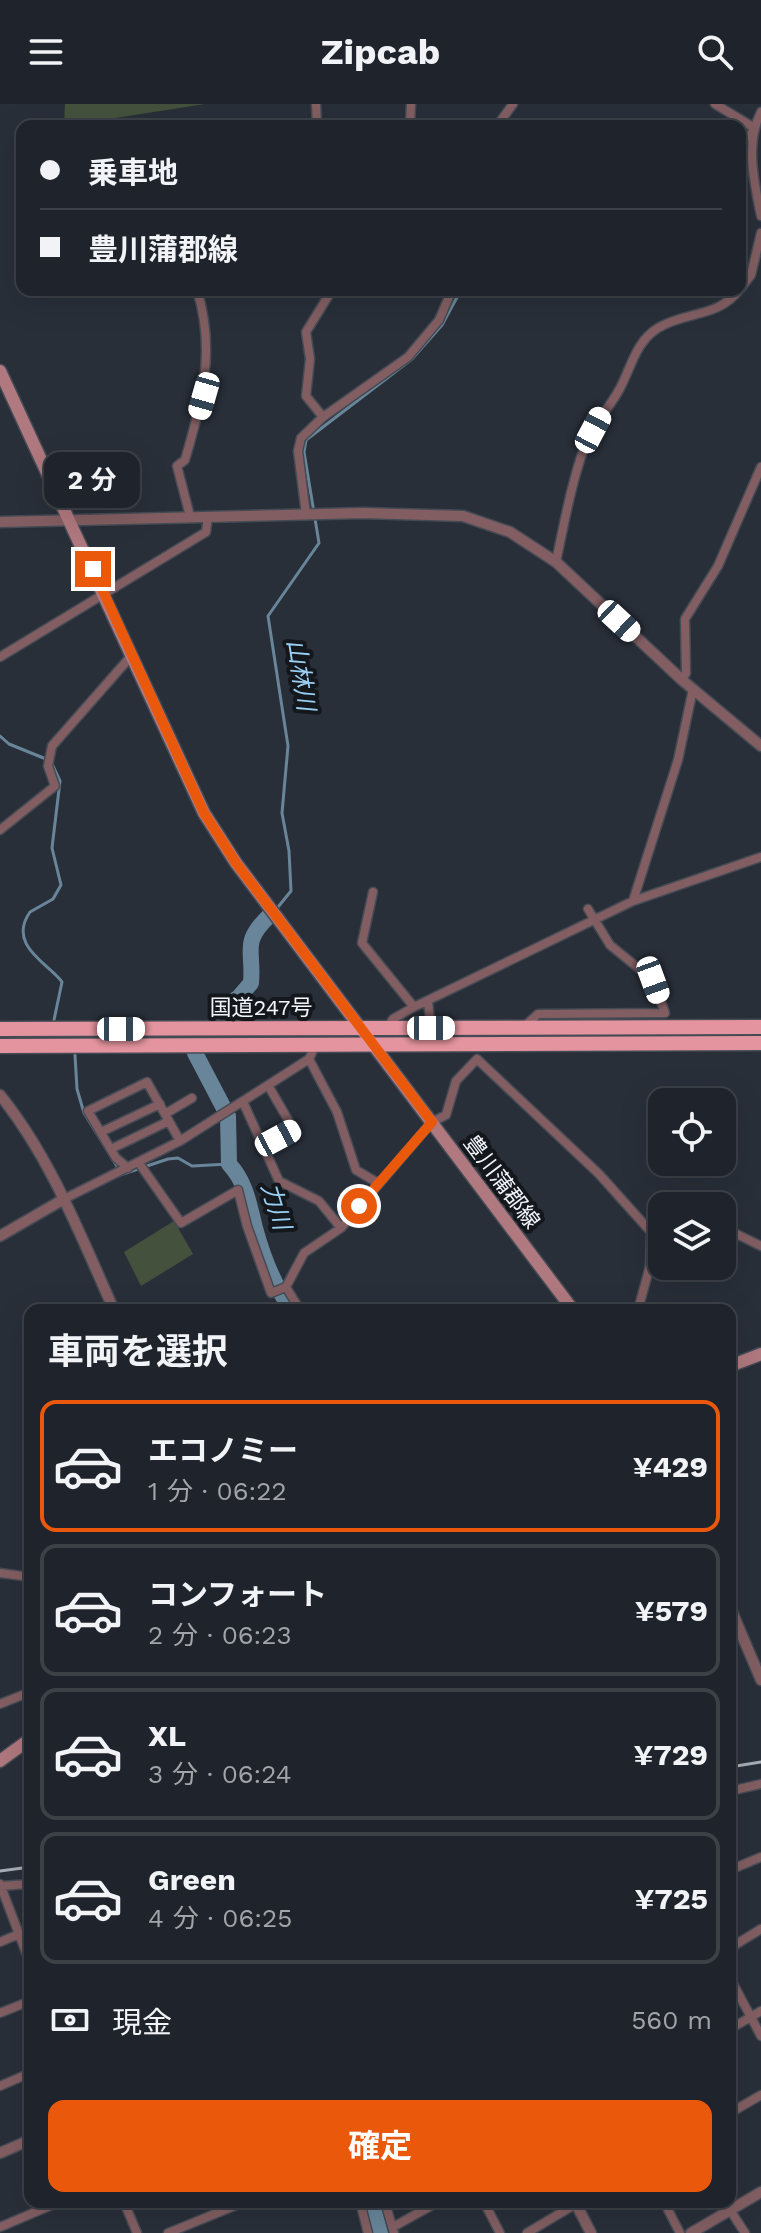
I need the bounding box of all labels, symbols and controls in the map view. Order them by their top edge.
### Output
icon: menu [24,30,68,74]
icon: search [693,30,737,74]
text: Zipcab [321,31,440,73]
text: 乗車地 [88,155,178,190]
text: 豊川蒲郡線 [88,232,238,267]
car [186,370,222,422]
car [571,403,615,457]
callout: 2 分 [45,453,141,509]
text: 2 分 [68,465,116,495]
route end [75,551,111,587]
car [593,596,645,646]
water label: 山林川 [282,637,321,716]
car [634,953,672,1007]
street label: 国道247号 [210,995,312,1020]
car [407,1016,455,1040]
car [97,1017,145,1041]
map controls [648,1088,736,1280]
button: locate [648,1088,736,1176]
car [251,1116,305,1160]
street label: 豊川蒲郡線 [459,1131,545,1233]
water label: 力川 [256,1179,297,1236]
route start [341,1188,377,1224]
button: layers [648,1192,736,1280]
text: 車両を選択 [48,1331,228,1373]
icon: car [52,1430,124,1502]
text: エコノミー [148,1433,298,1468]
text: ¥429 [633,1449,708,1484]
text: 1 分 · 06:22 [148,1476,287,1506]
icon: car [52,1574,124,1646]
text: コンフォート [148,1577,327,1612]
text: ¥579 [635,1593,708,1628]
text: 2 分 · 06:23 [148,1620,292,1650]
icon: car [52,1718,124,1790]
text: XL [148,1718,186,1753]
text: ¥729 [633,1737,708,1772]
text: 3 分 · 06:24 [148,1759,292,1789]
icon: car [52,1862,124,1934]
text: Green [148,1862,236,1897]
text: ¥725 [634,1881,708,1916]
text: 4 分 · 06:25 [148,1903,292,1933]
icon: cash [48,1998,92,2042]
text: 現金 [112,2005,172,2040]
text: 560 m [631,2005,712,2035]
button: 確定 [48,2100,712,2192]

